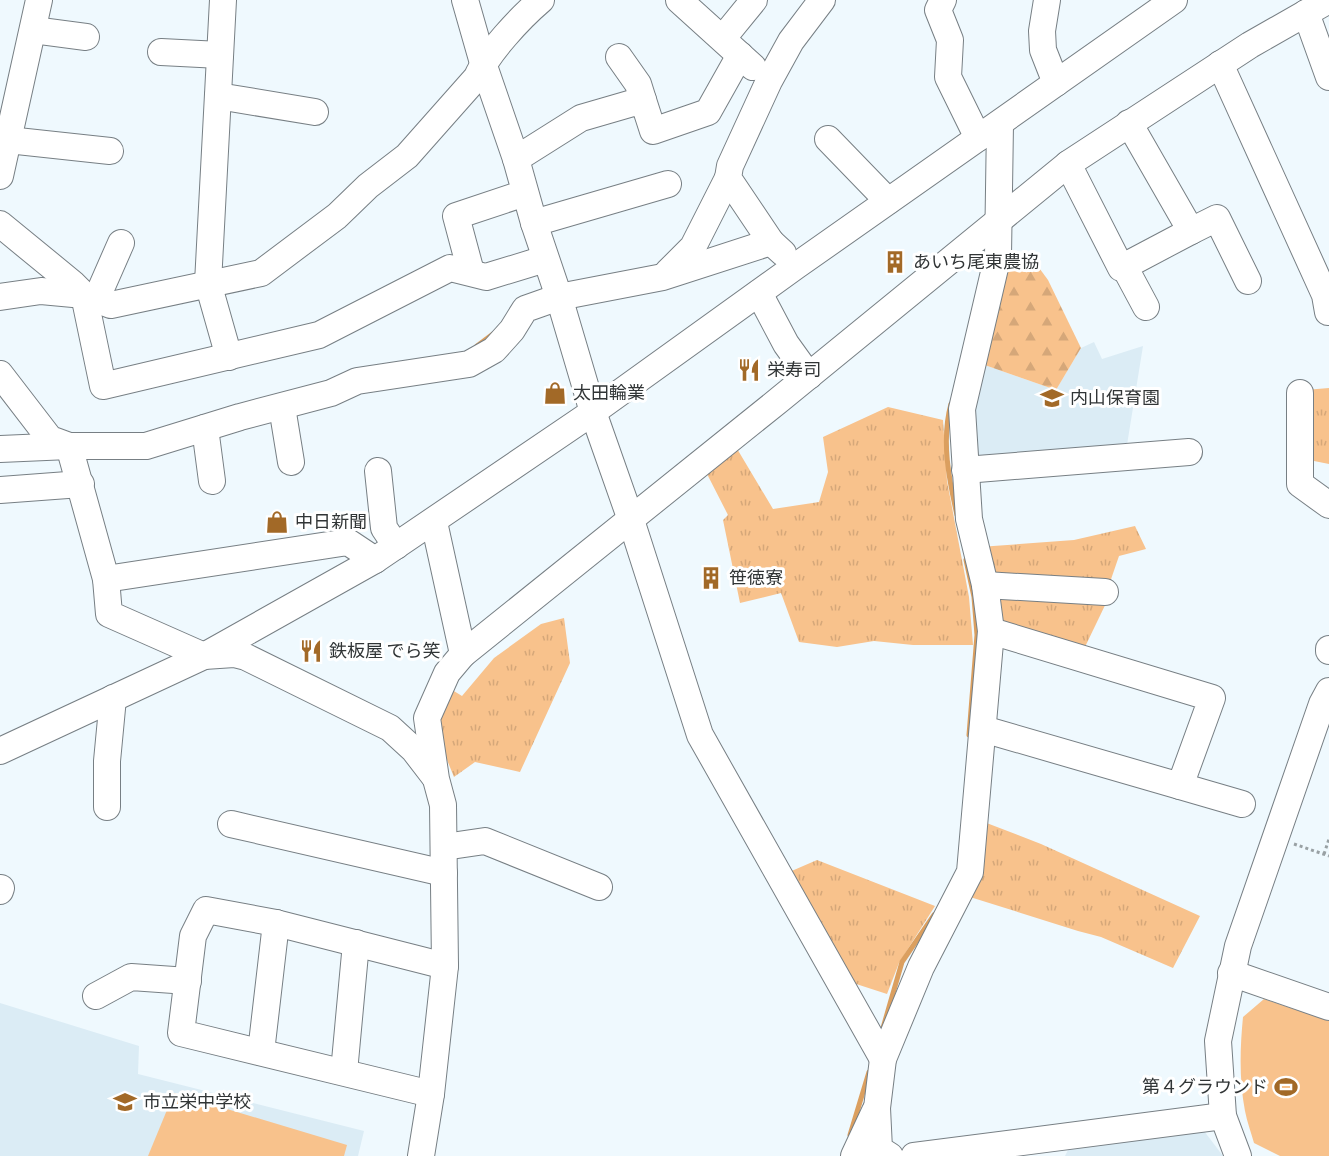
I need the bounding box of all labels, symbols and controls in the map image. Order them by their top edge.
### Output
building icon: あいち尾東農協 [882,249,908,275]
place label: あいち尾東農協 [913,250,1039,272]
restaurant icon: 栄寿司 [736,357,762,383]
place label: 栄寿司 [767,358,821,380]
shop icon: 太田輪業 [542,380,568,406]
place label: 太田輪業 [573,381,645,403]
school or university icon: 内山保育園 [1039,385,1065,411]
place label: 内山保育園 [1070,386,1160,408]
shop icon: 中日新聞 [264,509,290,535]
place label: 中日新聞 [295,510,367,532]
building icon: 笹徳寮 [698,565,724,591]
place label: 笹徳寮 [729,566,783,588]
restaurant icon: 鉄板屋 でら笑 [298,638,324,664]
place label: 鉄板屋 でら笑 [329,639,441,661]
sports icon: 第４グラウンド [1273,1074,1299,1100]
place label: 第４グラウンド [1142,1075,1268,1097]
school or university icon: 市立栄中学校 [112,1089,138,1115]
place label: 市立栄中学校 [143,1090,251,1112]

